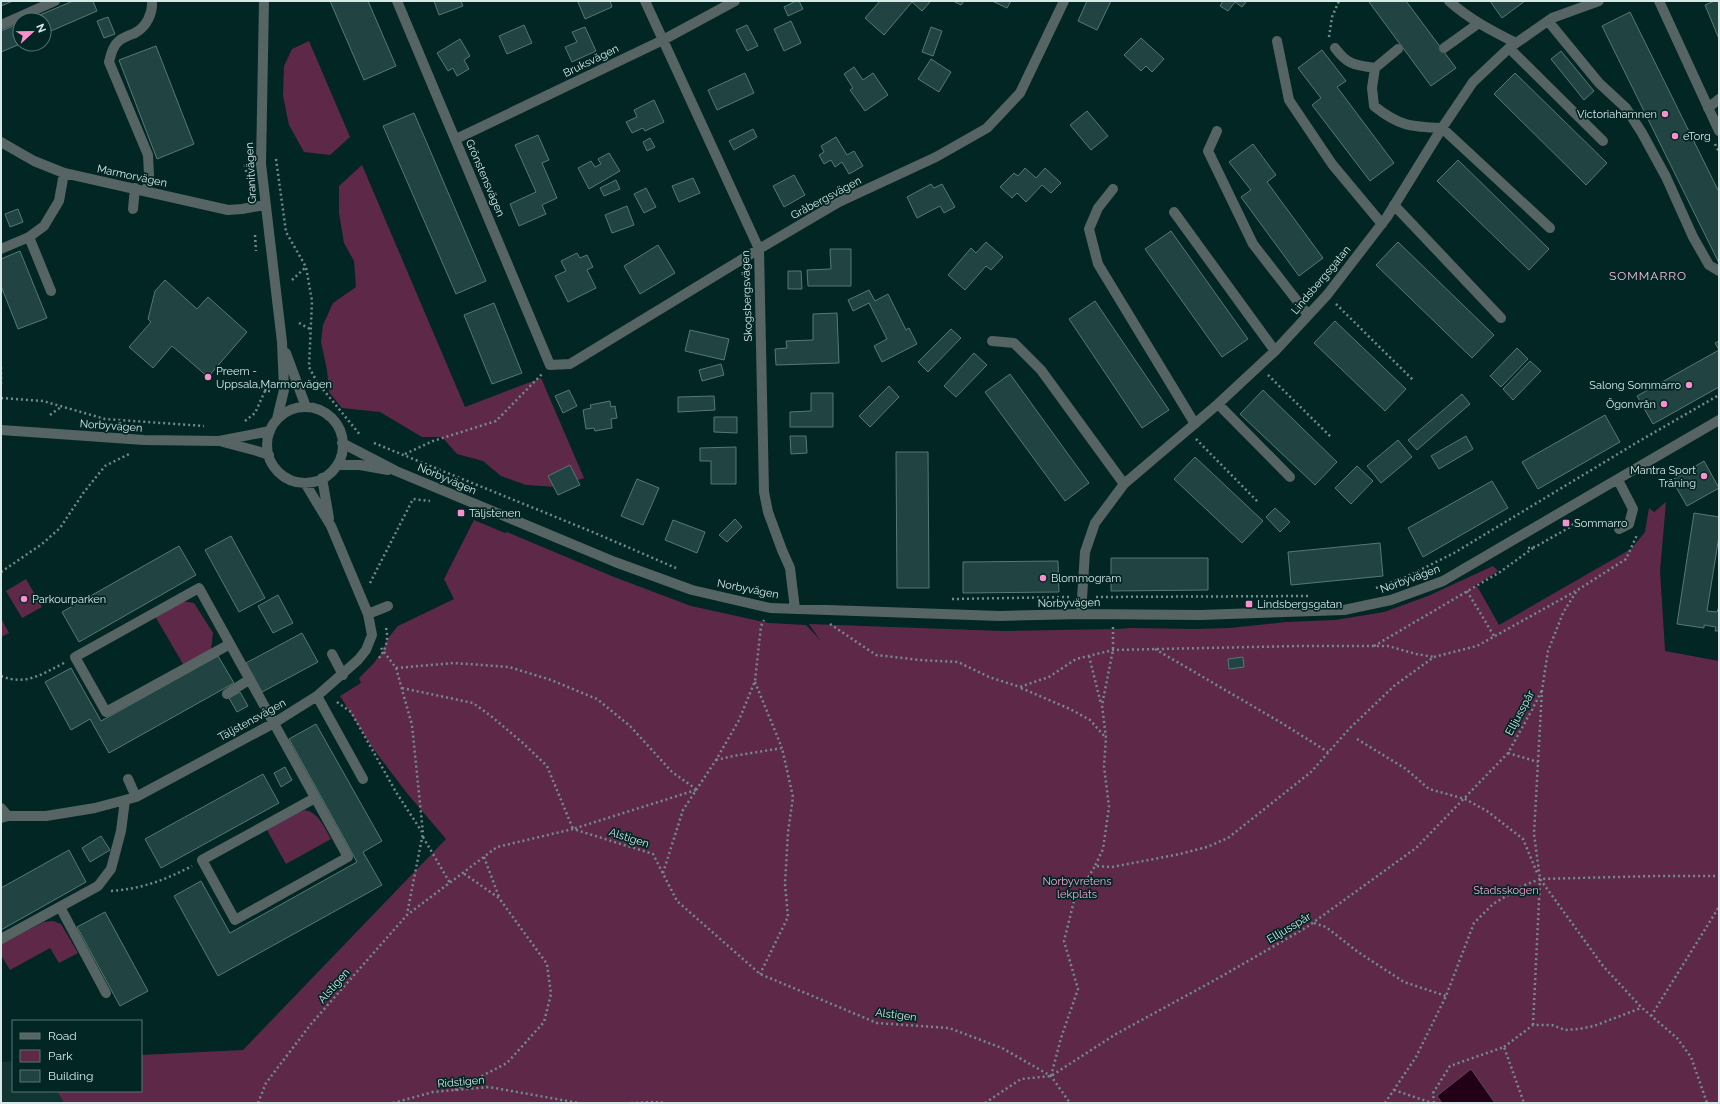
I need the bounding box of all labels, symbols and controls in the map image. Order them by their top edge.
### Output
north arrow [12,12,52,52]
text: N [33,22,48,35]
street label: Bruksvägen [561,42,621,80]
place label: Victoriahamnen [1577,108,1657,121]
marker: Victoriahamnen [1660,109,1670,119]
place label: eTorg [1683,130,1711,143]
marker: eTorg [1670,131,1680,141]
street label: Grönstensvägen [463,137,507,219]
street label: Granitvägen [243,142,259,204]
street label: Marmorvägen [96,162,168,190]
street label: Gråbergsvägen [788,174,864,222]
street label: Lindsbergsgatan [1289,243,1353,317]
street label: Skogsbergsvägen [739,250,755,342]
district label: SOMMARRO [1609,269,1687,283]
place label: Preem - Uppsala,Marmorvägen [216,365,332,391]
marker: Preem - Uppsala,Marmorvägen [203,372,213,382]
place label: Salong Sommarro [1589,379,1681,392]
marker: Salong Sommarro [1684,380,1694,390]
place label: Ögonvrån [1606,398,1656,411]
marker: Ögonvrån [1659,399,1669,409]
street label: Norbyvägen [79,417,143,435]
street label: Norbyvägen [416,461,478,497]
place label: Mantra Sport Träning [1630,464,1696,490]
marker: Mantra Sport Träning [1699,471,1709,481]
place label: Täljstenen [469,507,521,520]
marker: Täljstenen [456,508,466,518]
place label: Sommarro [1574,517,1628,530]
marker: Sommarro [1561,518,1571,528]
street label: Norbyvägen [1378,562,1442,596]
place label: Blommogram [1051,572,1121,585]
marker: Blommogram [1038,573,1048,583]
street label: Norbyvägen [716,577,780,601]
place label: Parkourparken [32,593,106,606]
marker: Parkourparken [19,594,29,604]
street label: Norbyvägen [1038,596,1100,610]
place label: Lindsbergsgatan [1257,598,1342,611]
marker: Lindsbergsgatan [1244,599,1254,609]
street label: Elljusspår [1503,688,1537,738]
street label: Täljstensvägen [216,696,288,744]
street label: Alstigen [607,825,651,851]
park label: Norbyvretens lekplats [1042,875,1112,901]
park label: Stadsskogen [1473,884,1539,897]
street label: Elljusspår [1265,910,1313,946]
street label: Alstigen [315,966,353,1006]
street label: Alstigen [875,1006,917,1024]
legend [12,1020,142,1092]
text: Road [48,1029,77,1043]
text: Park [48,1049,73,1063]
text: Building [48,1069,94,1083]
street label: Ridstigen [437,1073,485,1091]

